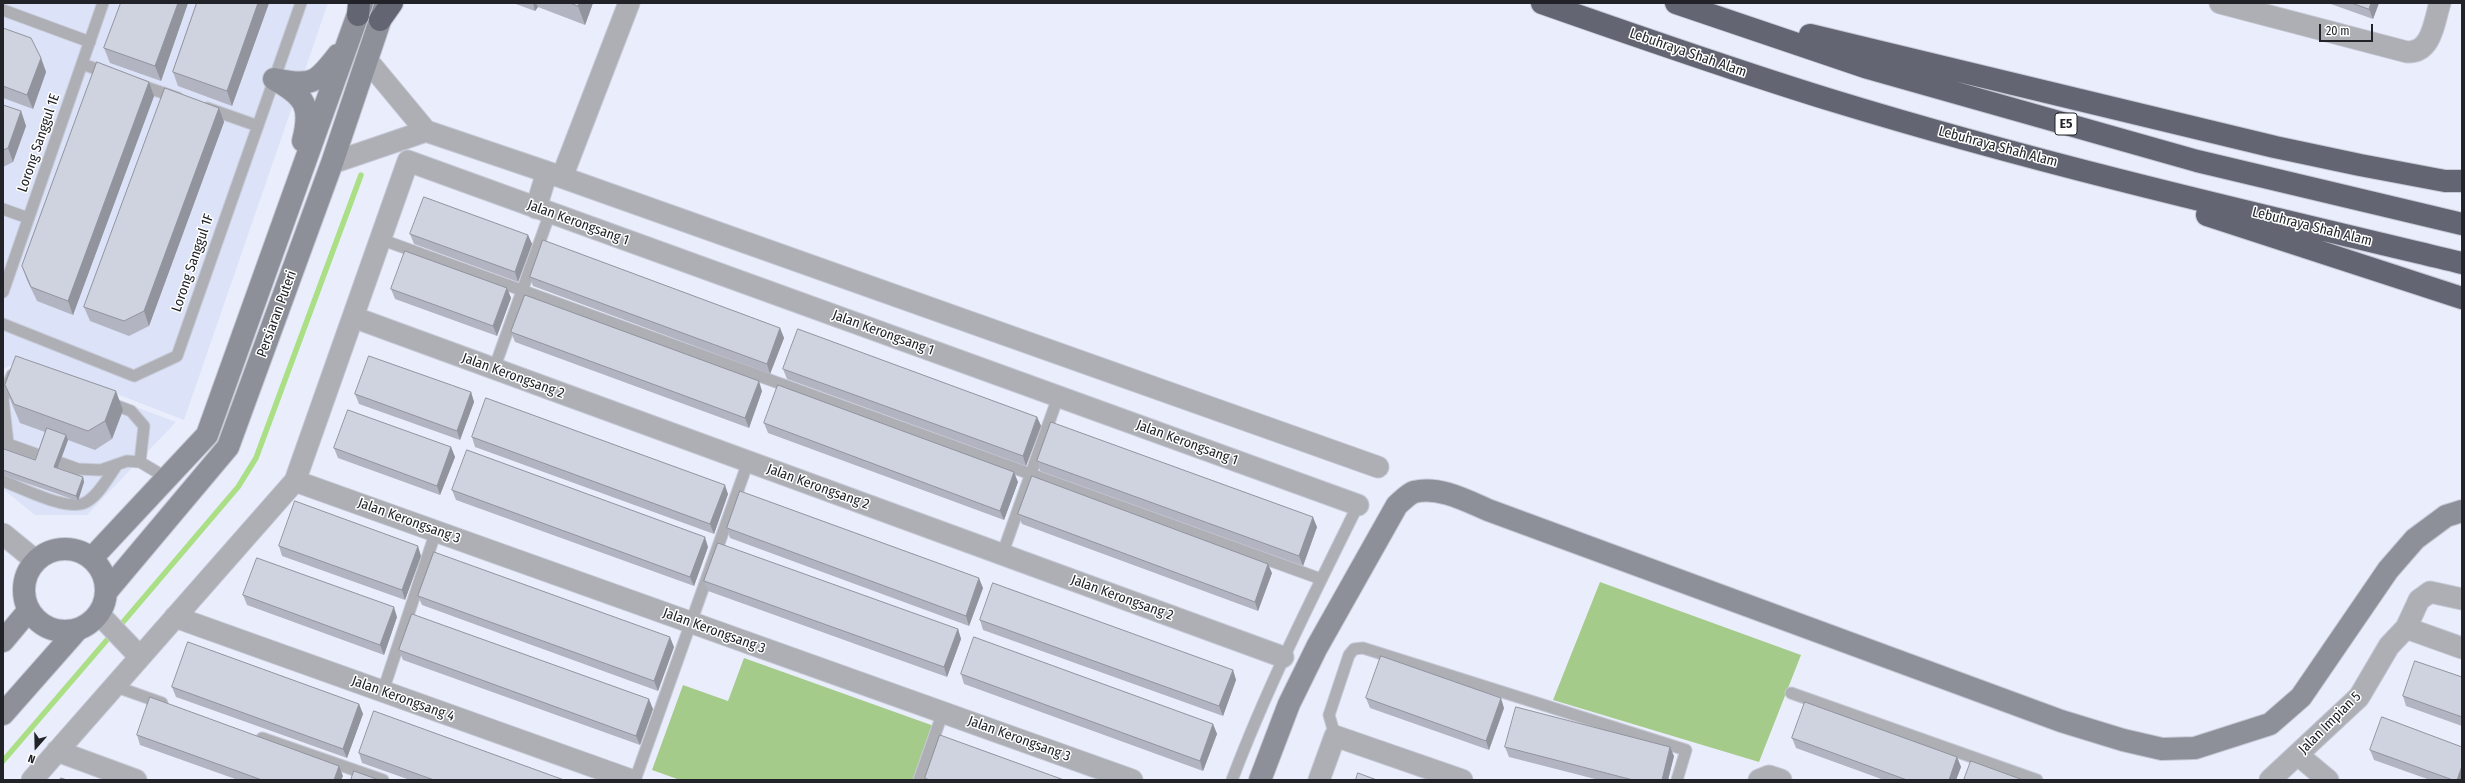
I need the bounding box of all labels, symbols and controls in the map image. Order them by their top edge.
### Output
scale bar [2321,16,2375,42]
text: 20 m [2326,24,2350,38]
street label: Lebuhraya Shah Alam [1627,25,1749,81]
street label: Lorong Sanggul 1E [14,92,64,194]
road number: E5 [2055,113,2077,135]
street label: Lebuhraya Shah Alam [1937,123,2059,171]
street label: Jalan Kerongsang 1 [525,197,631,249]
street label: Lebuhraya Shah Alam [2250,204,2374,250]
street label: Lorong Sanggul 1F [168,212,218,314]
street label: Persiaran Puteri [254,268,300,360]
street label: Jalan Kerongsang 1 [830,307,936,359]
street label: Jalan Kerongsang 2 [460,350,566,402]
street label: Jalan Kerongsang 1 [1134,417,1240,469]
street label: Jalan Kerongsang 2 [765,461,871,513]
street label: Jalan Kerongsang 3 [355,495,463,547]
street label: Jalan Kerongsang 2 [1069,572,1175,624]
street label: Jalan Kerongsang 3 [660,605,768,657]
street label: Jalan Kerongsang 4 [349,673,457,725]
street label: Jalan Impian 5 [2295,688,2365,758]
street label: Jalan Kerongsang 3 [965,713,1073,765]
north arrow [16,727,56,767]
text: N [26,752,37,766]

